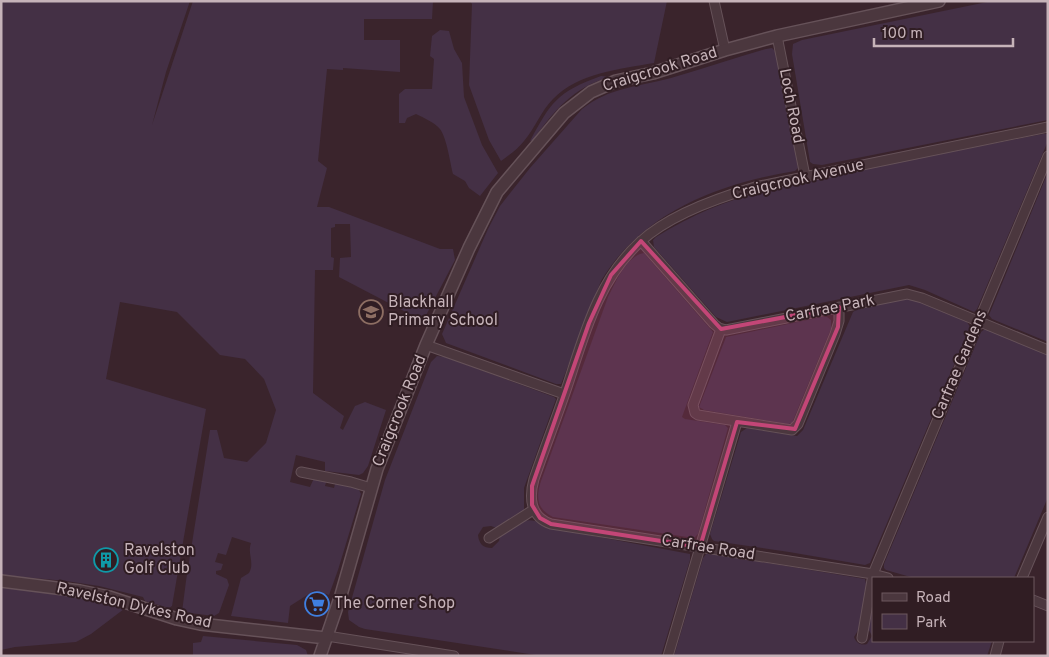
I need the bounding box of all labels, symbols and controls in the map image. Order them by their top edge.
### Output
scale bar [874,15,1013,47]
text: 100 m [882,25,923,44]
street label: Craigcrook Road [600,43,720,97]
street label: Loch Road [774,67,808,145]
street label: Craigcrook Avenue [730,155,866,205]
street label: Carfrae Park [784,291,876,327]
place label: Blackhall Primary School [388,293,498,331]
school or university icon: Blackhall Primary School [358,299,384,325]
street label: Carfrae Gardens [928,307,992,423]
street label: Craigcrook Road [368,352,432,470]
street label: Carfrae Road [660,531,756,565]
place label: Ravelston Golf Club [124,541,195,579]
building icon: Ravelston Golf Club [93,547,119,573]
legend [872,577,1034,642]
street label: Ravelston Dykes Road [54,578,214,634]
text: Road [916,589,951,608]
supermarket icon: The Corner Shop [304,591,330,617]
place label: The Corner Shop [334,594,455,614]
text: Park [916,614,947,633]

